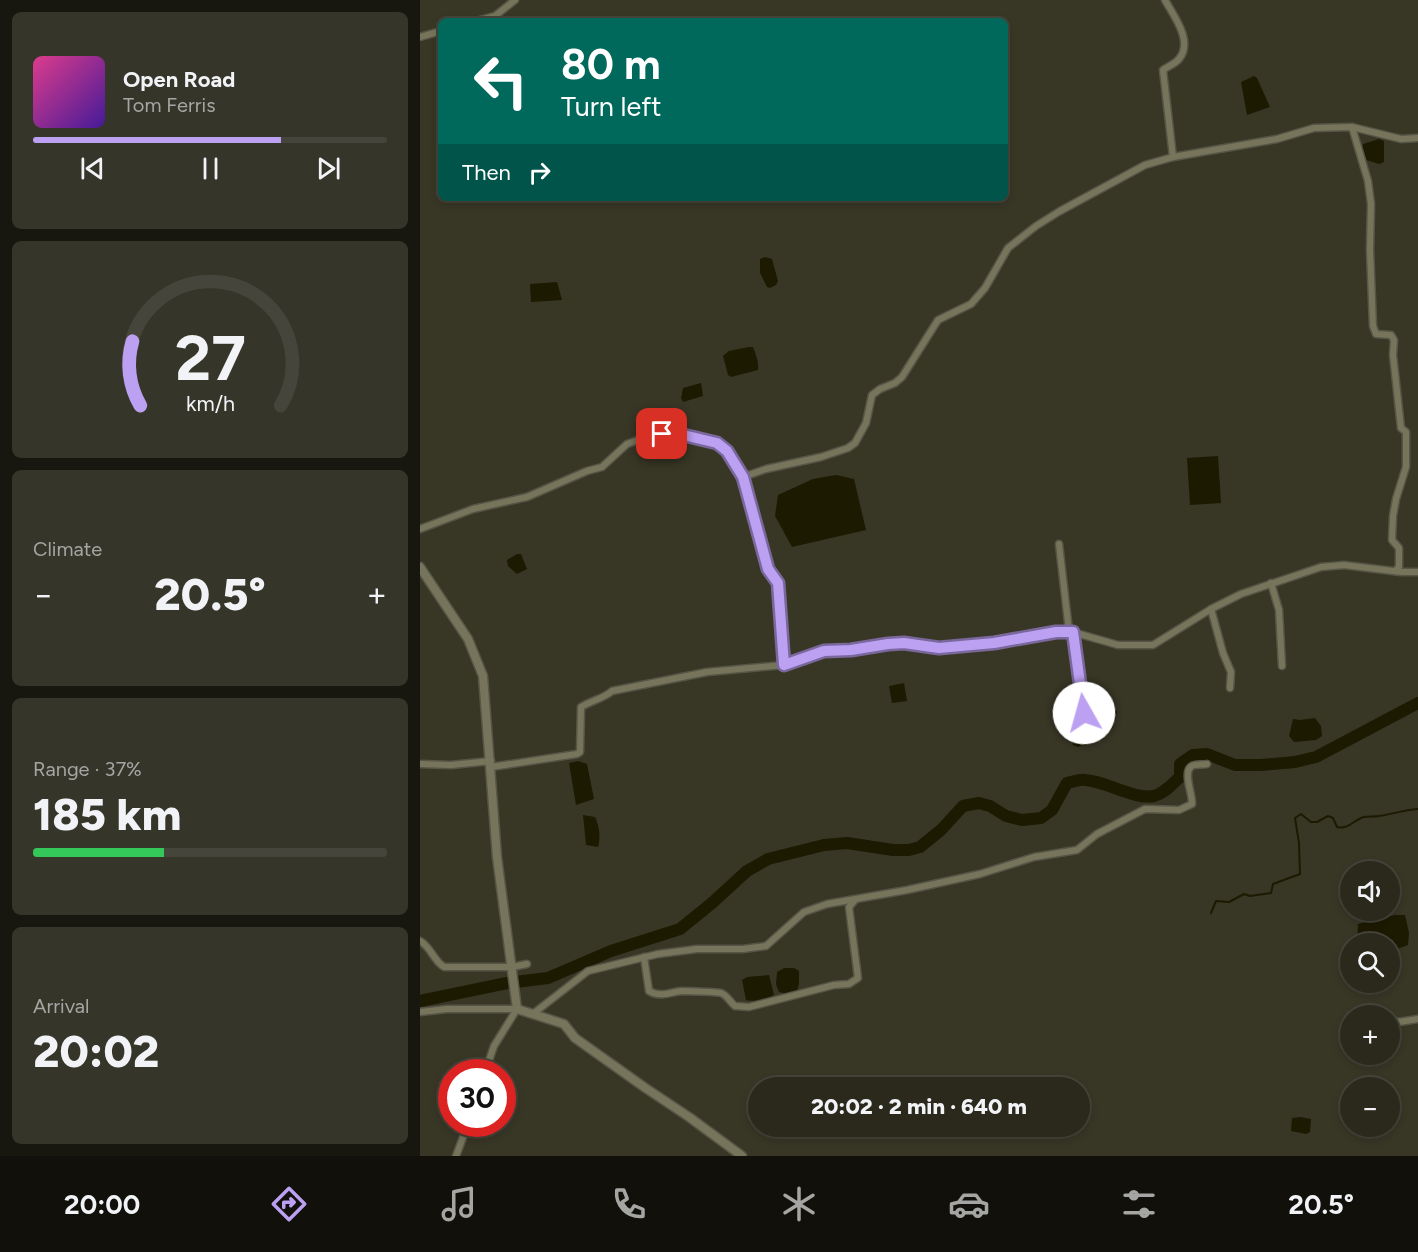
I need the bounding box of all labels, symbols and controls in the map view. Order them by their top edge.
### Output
text: 80 m [561,39,661,90]
icon: left [462,42,540,120]
text: Open Road [123,66,235,93]
text: Turn left [561,90,661,123]
text: Tom Ferris [123,93,216,117]
icon: previous [76,152,109,185]
icon: pause [194,152,227,185]
icon: next [312,152,345,185]
icon: right [523,156,556,189]
text: Then [462,159,511,186]
text: 27 [175,321,245,396]
text: km/h [186,392,234,417]
pin [636,408,687,459]
icon: arrive [645,417,678,450]
text: Climate [33,537,102,561]
text: 20.5° [154,567,266,621]
text: − [33,575,54,614]
text: + [366,575,387,614]
position arrow [1052,681,1116,745]
text: Range · 37% [33,757,142,781]
text: 185 km [33,787,181,841]
map controls [1340,861,1400,1137]
button: sound [1340,861,1400,921]
button: search [1340,933,1400,993]
text: Arrival [33,994,89,1018]
button: + [1340,1005,1400,1065]
text: 20:02 [33,1024,159,1078]
speed limit sign: 30 [438,1059,516,1137]
button: − [1340,1077,1400,1137]
text: 20:02 · 2 min · 640 m [811,1093,1027,1120]
icon: directions [268,1183,310,1225]
icon: music [438,1183,480,1225]
icon: phone [608,1183,650,1225]
icon: climate [778,1183,820,1225]
icon: car [948,1183,990,1225]
icon: filters [1118,1183,1160,1225]
text: 20:00 [64,1188,140,1221]
text: 20.5° [1288,1188,1354,1221]

